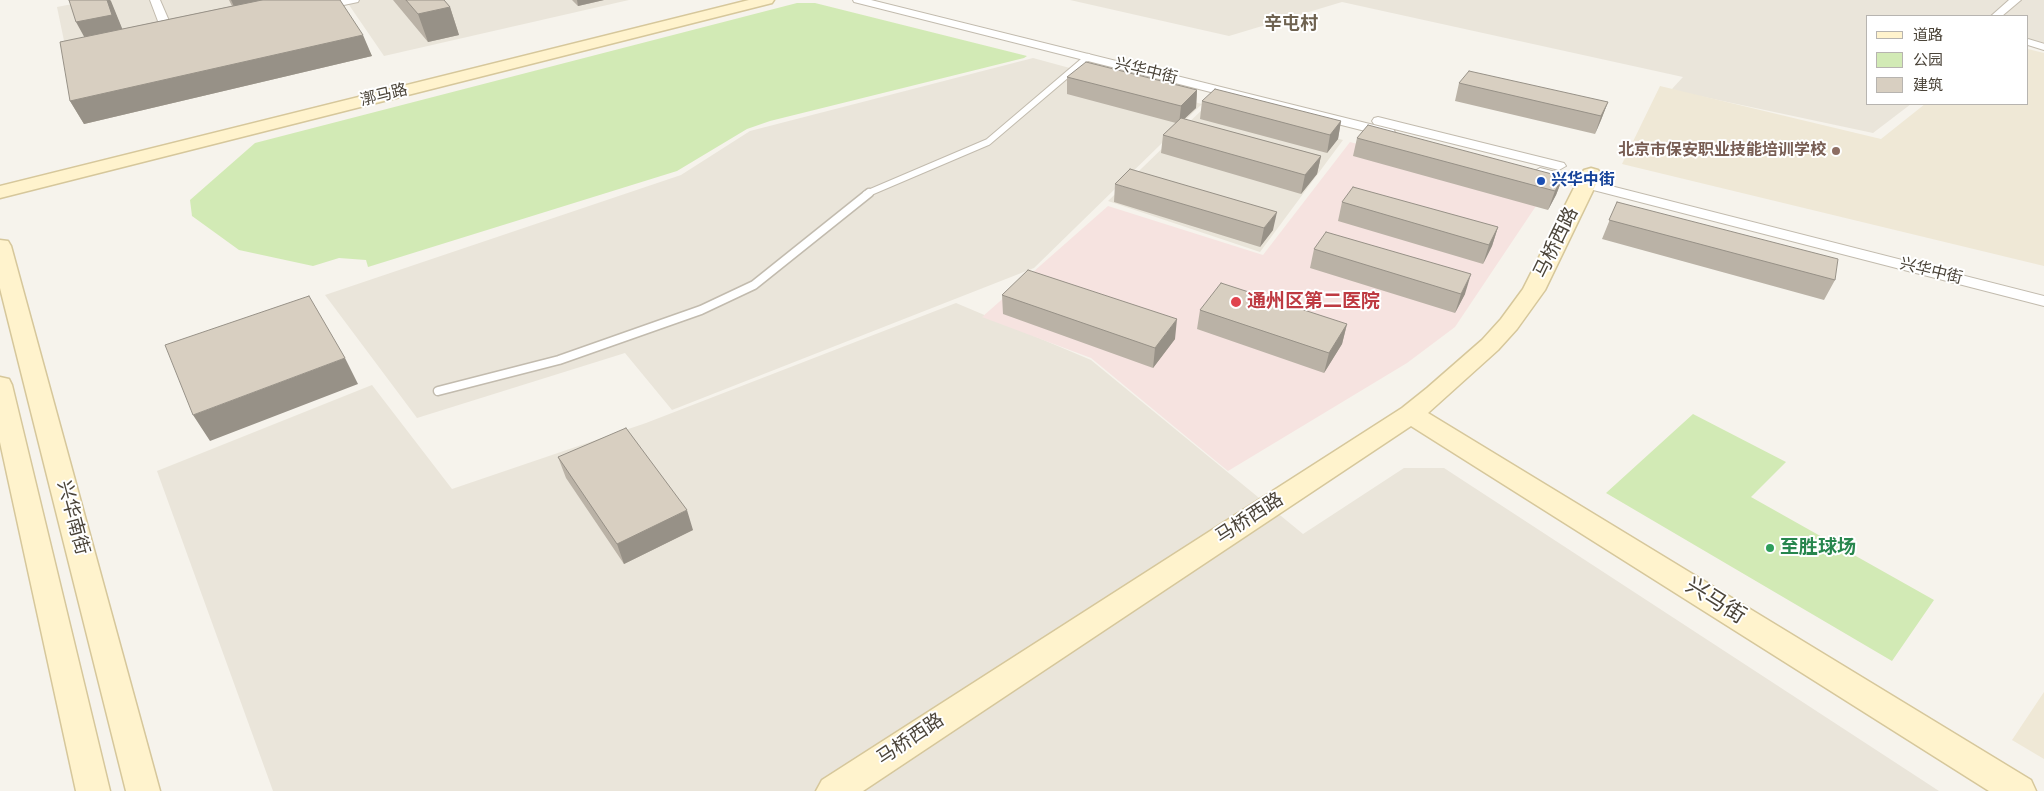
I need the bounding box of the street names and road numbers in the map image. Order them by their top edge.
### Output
street label: 兴华中街 [1113,55,1179,89]
street label: 漷马路 [358,81,410,111]
street label: 马桥西路 [1530,204,1584,282]
street label: 兴华中街 [1898,255,1964,289]
street label: 兴华南街 [51,478,93,558]
street label: 马桥西路 [1212,489,1288,549]
street label: 兴马街 [1680,573,1750,631]
street label: 马桥西路 [873,709,949,771]

